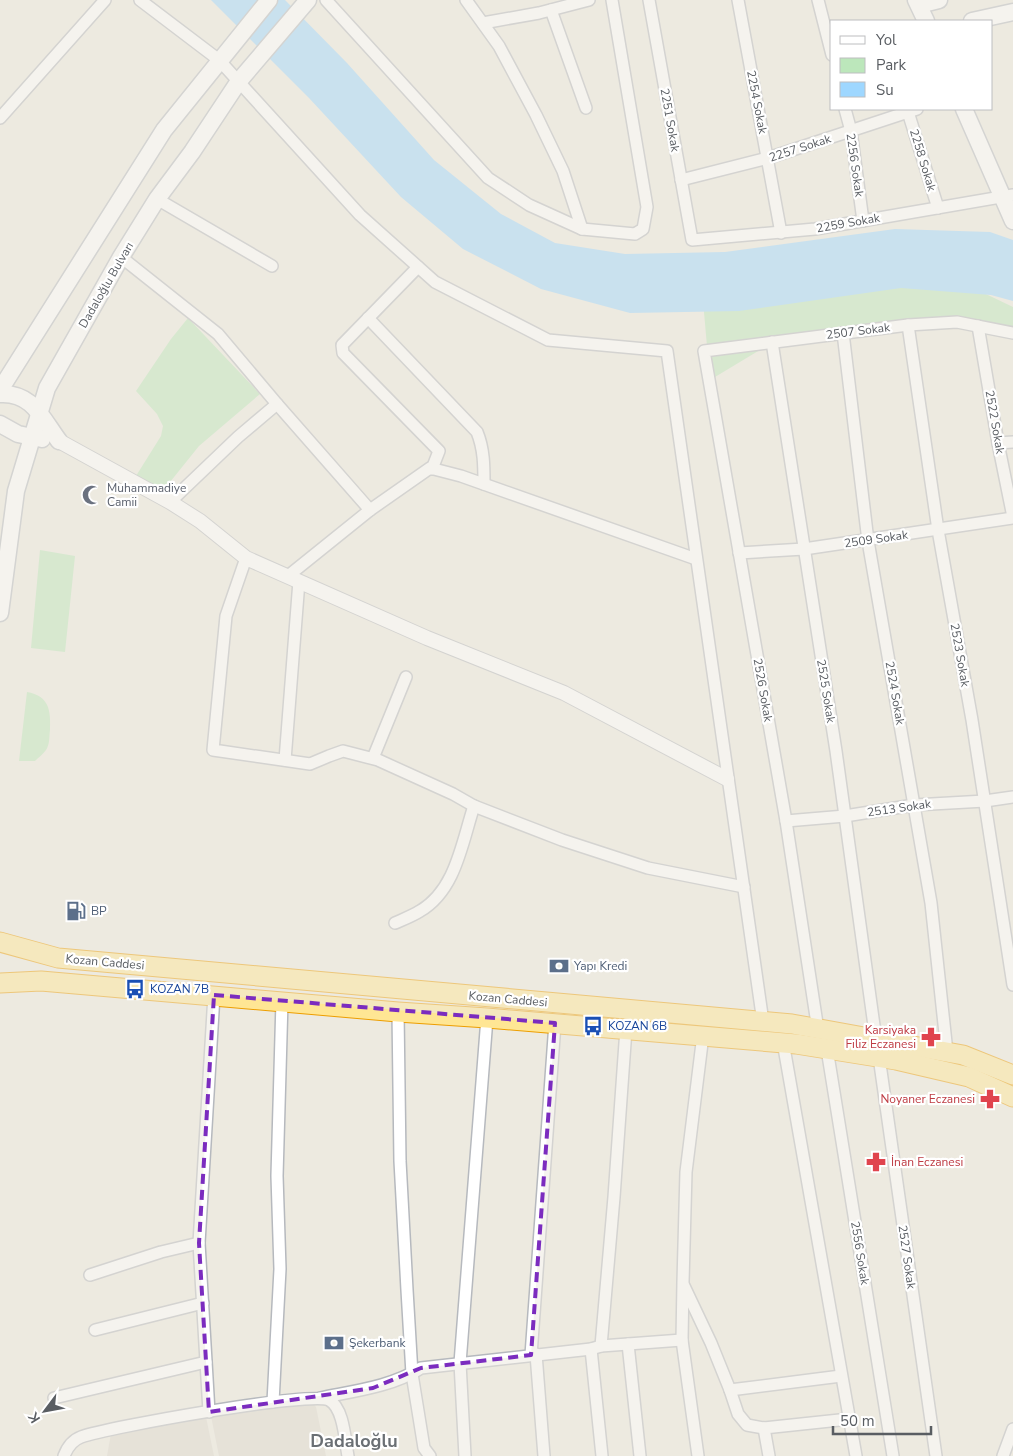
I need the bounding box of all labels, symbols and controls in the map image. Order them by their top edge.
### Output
legend [830,20,993,110]
text: Yol [875,30,897,50]
text: Park [876,55,906,75]
street label: 2254 Sokak [743,69,771,136]
text: Su [876,80,894,100]
street label: 2251 Sokak [657,87,684,154]
street label: 2258 Sokak [906,127,940,194]
street label: 2257 Sokak [767,130,834,166]
street label: 2256 Sokak [843,132,868,199]
street label: 2259 Sokak [815,209,882,236]
street label: Dadaloğlu Bulvarı [75,239,137,331]
street label: 2507 Sokak [825,319,892,343]
street label: 2522 Sokak [982,389,1009,456]
place label: Muhammadiye Camii [107,480,186,510]
mosque icon: Muhammadiye Camii [81,484,103,506]
street label: 2509 Sokak [843,526,910,551]
street label: 2523 Sokak [947,622,974,689]
street label: 2526 Sokak [750,657,777,724]
street label: 2525 Sokak [813,658,839,725]
street label: 2524 Sokak [882,660,909,727]
street label: 2513 Sokak [866,795,933,820]
fuel station icon: BP [65,900,87,922]
place label: BP [91,903,107,919]
street label: Kozan Caddesi [65,951,145,973]
bank icon: Yapı Kredi [548,955,570,977]
place label: Yapı Kredi [573,958,627,974]
bus stop icon: KOZAN 7B [124,978,146,1000]
place label: KOZAN 7B [150,981,209,997]
street label: Kozan Caddesi [468,988,548,1010]
bus stop icon: KOZAN 6B [582,1015,604,1037]
place label: KOZAN 6B [608,1018,667,1034]
place label: Karsiyaka Filiz Eczanesi [846,1022,916,1052]
pharmacy icon: Karsiyaka Filiz Eczanesi [920,1026,942,1048]
pharmacy icon: Noyaner Eczanesi [979,1088,1001,1110]
place label: Noyaner Eczanesi [880,1091,975,1107]
pharmacy icon: İnan Eczanesi [865,1151,887,1173]
place label: İnan Eczanesi [891,1154,963,1170]
street label: 2556 Sokak [847,1220,873,1287]
street label: 2527 Sokak [895,1224,920,1291]
bank icon: Şekerbank [323,1332,345,1354]
place label: Şekerbank [349,1335,406,1351]
north arrow [20,1386,70,1436]
scale bar [833,1404,930,1436]
text: K [24,1408,45,1427]
text: 50 m [840,1411,875,1431]
district label: Dadaloğlu [310,1429,398,1453]

